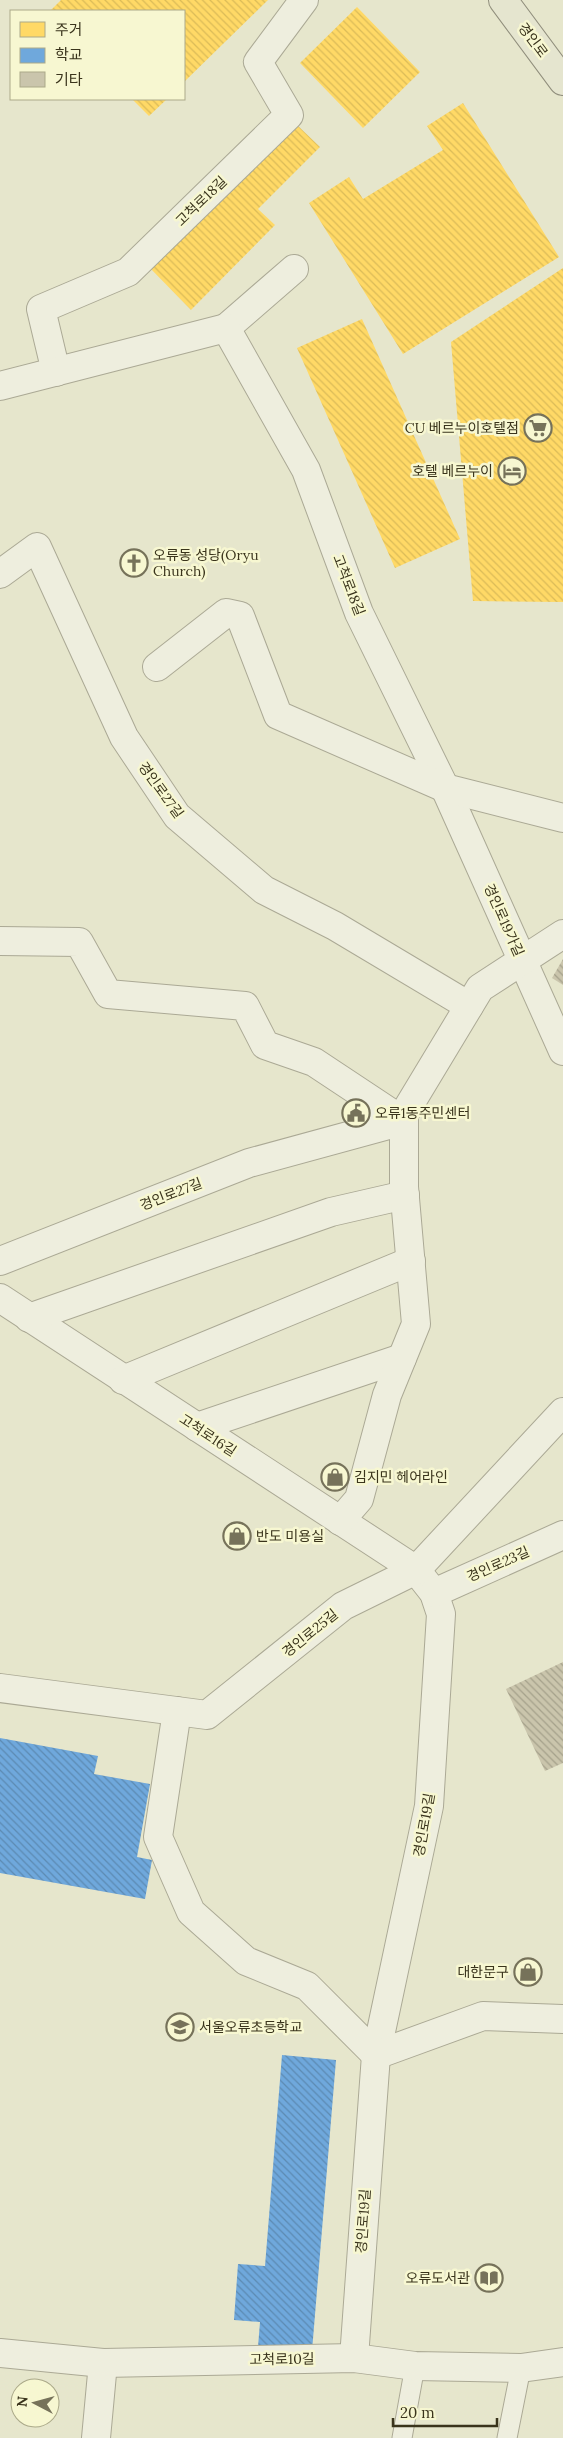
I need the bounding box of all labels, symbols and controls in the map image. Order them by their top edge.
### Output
legend [10,10,185,100]
street label: 경인로 [514,19,552,61]
text: 주거 [55,20,83,39]
text: 학교 [55,45,83,64]
text: 기타 [55,70,83,89]
street label: 고척로18길 [172,172,230,230]
supermarket icon: CU 베르누이호텔점 [523,413,553,443]
place label: CU 베르누이호텔점 [405,419,519,437]
hotel icon: 호텔 베르누이 [497,456,527,486]
place label: 호텔 베르누이 [412,462,493,480]
place label: 오류동 성당(Oryu Church) [153,546,259,580]
church icon: 오류동 성당(Oryu Church) [119,548,149,578]
street label: 고척로18길 [329,552,369,618]
street label: 경인로27길 [134,758,188,822]
street label: 경인로19가길 [480,881,528,959]
public building icon: 오류1동주민센터 [341,1098,371,1128]
place label: 오류1동주민센터 [375,1104,470,1122]
street label: 경인로27길 [137,1174,205,1214]
street label: 고척로16길 [176,1410,240,1460]
shop icon: 김지민 헤어라인 [320,1462,350,1492]
place label: 김지민 헤어라인 [354,1468,448,1486]
shop icon: 반도 미용실 [222,1521,252,1551]
place label: 반도 미용실 [256,1527,324,1545]
street label: 경인로23길 [464,1542,532,1586]
street label: 경인로25길 [278,1605,342,1661]
street label: 경인로19길 [410,1792,438,1858]
shop icon: 대한문구 [513,1957,543,1987]
place label: 대한문구 [457,1963,509,1981]
school or university icon: 서울오류초등학교 [165,2012,195,2042]
place label: 서울오류초등학교 [199,2018,302,2036]
street label: 경인로19길 [352,2188,374,2254]
library icon: 오류도서관 [474,2263,504,2293]
place label: 오류도서관 [406,2269,470,2287]
street label: 고척로10길 [249,2349,315,2369]
north arrow [10,2378,60,2428]
text: N [13,2395,32,2408]
scale bar [393,2396,497,2428]
text: 20 m [400,2403,435,2422]

